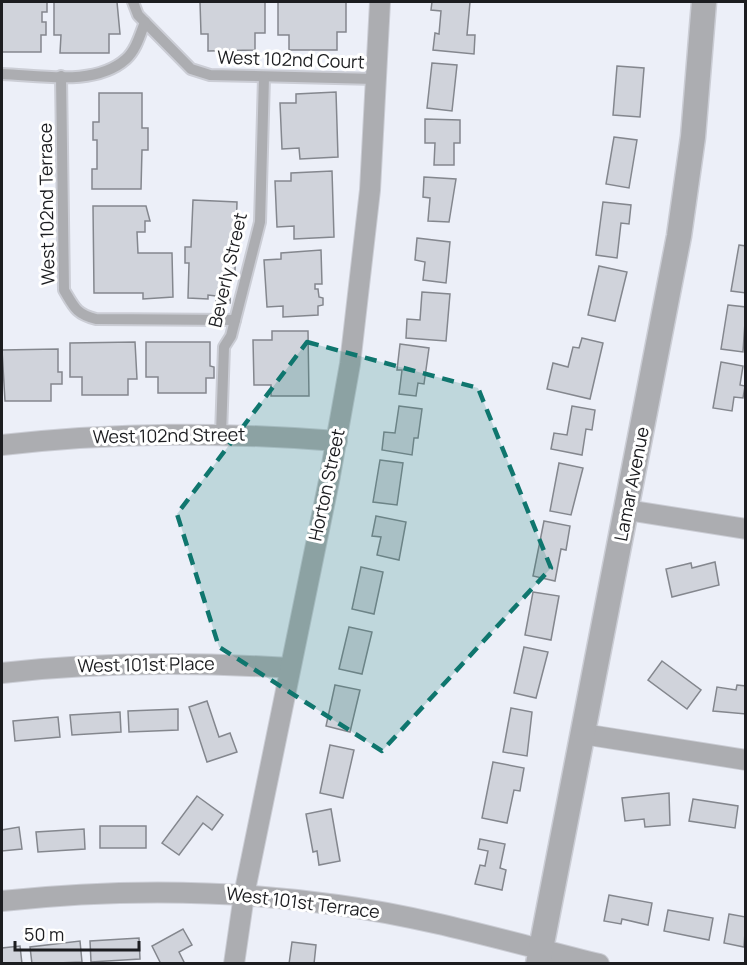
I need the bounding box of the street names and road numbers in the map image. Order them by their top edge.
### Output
street label: West 102nd Court [217,44,365,74]
street label: West 102nd Terrace [33,123,59,285]
street label: Beverly Street [202,210,252,330]
street label: West 102nd Street [92,422,245,448]
street label: Lamar Avenue [608,425,654,543]
street label: Horton Street [302,426,350,543]
street label: West 101st Place [77,651,215,677]
street label: West 101st Terrace [225,881,381,923]

